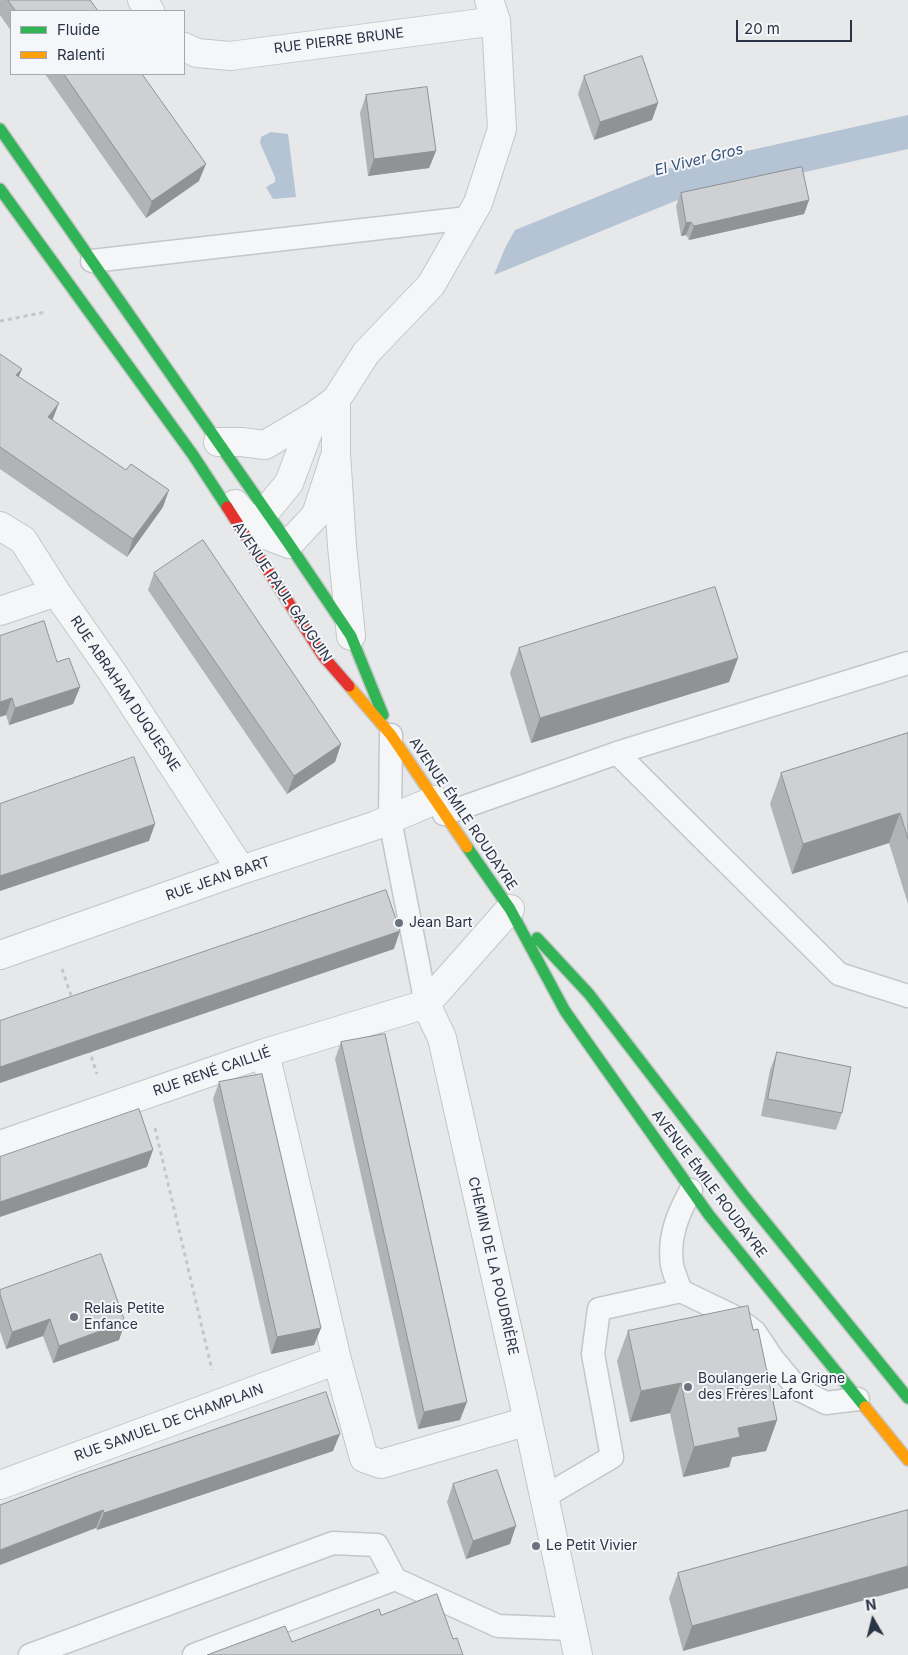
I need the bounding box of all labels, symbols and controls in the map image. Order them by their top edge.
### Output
legend [10,10,185,75]
scale bar [738,10,854,42]
text: 20 m [744,19,780,38]
text: Fluide [57,20,100,39]
street label: RUE PIERRE BRUNE [273,25,405,57]
text: Ralenti [57,45,105,64]
water label: El Viver Gros [653,140,745,180]
street label: AVENUE PAUL GAUGUIN [229,519,335,665]
street label: RUE ABRAHAM DUQUESNE [67,613,183,775]
street label: AVENUE ÉMILE ROUDAYRE [406,734,520,894]
street label: RUE JEAN BART [164,853,272,905]
place label: Jean Bart [409,915,472,931]
marker: Jean Bart [393,917,405,929]
street label: RUE RENÉ CAILLIÉ [151,1044,273,1100]
street label: AVENUE ÉMILE ROUDAYRE [648,1107,770,1261]
street label: CHEMIN DE LA POUDRIÈRE [464,1175,522,1357]
place label: Relais Petite Enfance [84,1301,165,1334]
marker: Relais Petite Enfance [68,1311,80,1323]
place label: Boulangerie La Grigne des Frères Lafont [698,1371,845,1404]
street label: RUE SAMUEL DE CHAMPLAIN [72,1381,266,1465]
marker: Boulangerie La Grigne des Frères Lafont [682,1381,694,1393]
place label: Le Petit Vivier [546,1538,637,1554]
marker: Le Petit Vivier [530,1540,542,1552]
north arrow [848,1595,898,1645]
text: N [864,1595,877,1614]

